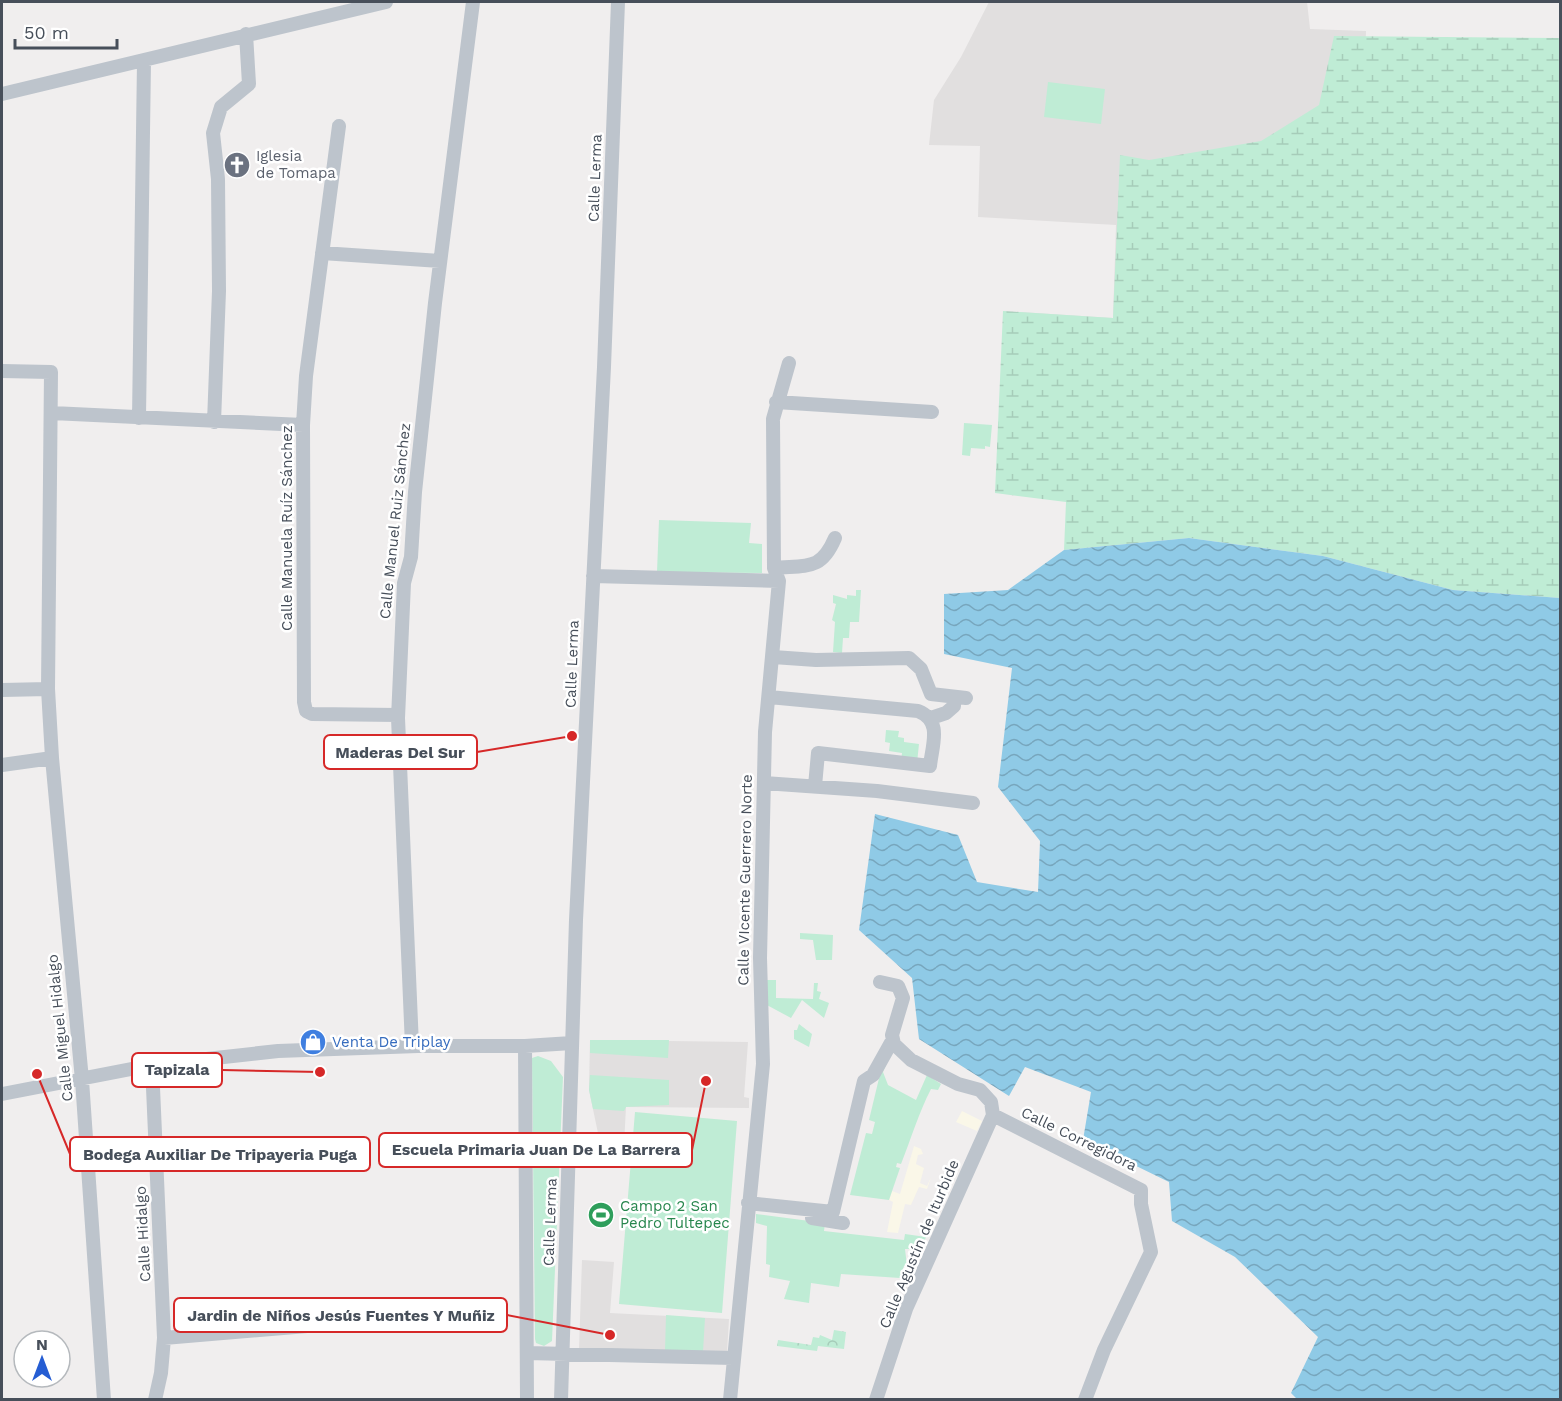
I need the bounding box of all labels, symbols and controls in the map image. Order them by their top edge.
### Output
scale bar [15,12,117,50]
text: 50 m [24,22,69,43]
street label: Calle Lerma [584,133,606,222]
place label: Iglesia de Tomapa [256,147,336,182]
church icon: Iglesia de Tomapa [222,150,252,180]
street label: Calle Manuel Ruiz Sánchez [376,422,414,620]
street label: Calle Manuela Ruíz Sánchez [278,425,296,631]
street label: Calle Lerma [561,619,583,708]
callout: Maderas Del Sur [324,735,477,769]
text: Maderas Del Sur [335,743,465,762]
street label: Calle VIcente Guerrero Norte [734,774,756,986]
street label: Calle Miguel Hidalgo [43,953,77,1103]
shop icon: Venta De Triplay [298,1027,328,1057]
place label: Venta De Triplay [332,1033,451,1051]
callout: Tapizala [132,1053,222,1087]
text: Tapizala [144,1060,210,1079]
street label: Calle Corregidora [1018,1103,1140,1175]
callout: Escuela Primaria Juan De La Barrera [379,1133,692,1167]
callout: Bodega Auxiliar De Tripayeria Puga [70,1137,370,1171]
text: Escuela Primaria Juan De La Barrera [392,1140,681,1159]
text: Bodega Auxiliar De Tripayeria Puga [83,1145,358,1164]
street label: Calle Agustín de Iturbide [875,1157,963,1331]
street label: Calle Lerma [539,1177,561,1266]
street label: Calle Hidalgo [131,1185,155,1283]
place label: Campo 2 San Pedro Tultepec [620,1197,730,1232]
sports icon: Campo 2 San Pedro Tultepec [586,1200,616,1230]
callout: Jardin de Niños Jesús Fuentes Y Muñiz [174,1298,507,1332]
text: Jardin de Niños Jesús Fuentes Y Muñiz [187,1306,495,1325]
north arrow [12,1329,72,1389]
text: N [36,1335,48,1354]

